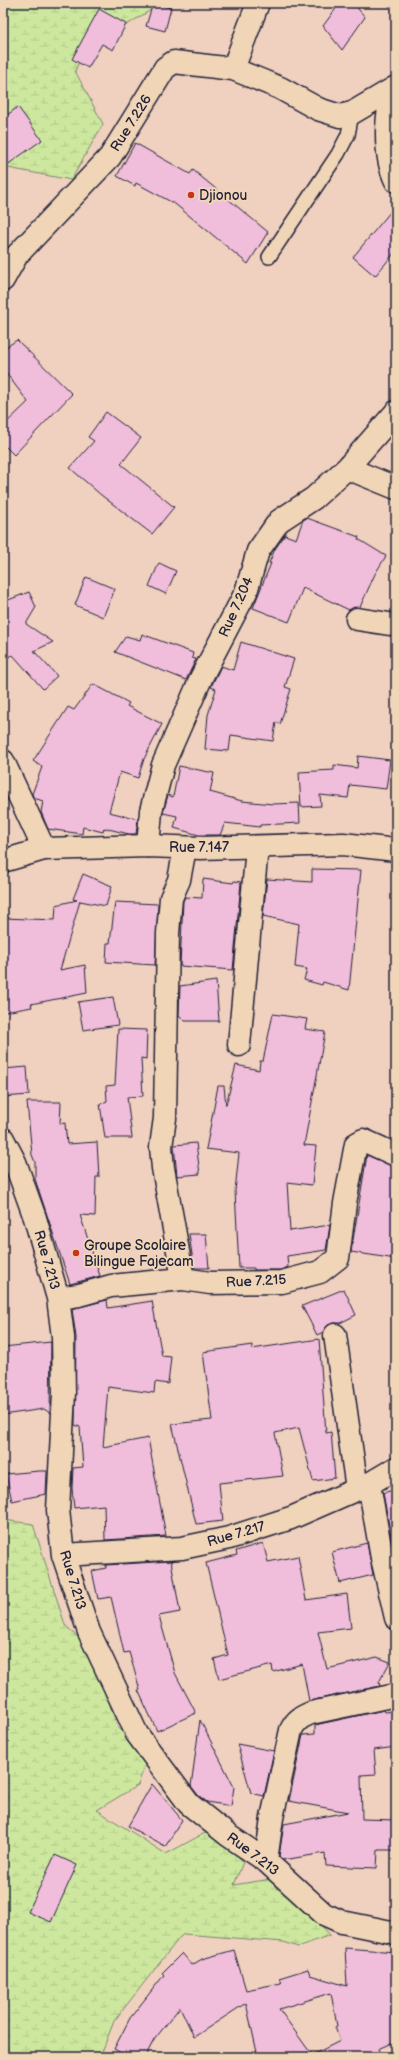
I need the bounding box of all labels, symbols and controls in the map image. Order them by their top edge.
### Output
street label: Rue 7.226 [107,91,155,155]
place label: Djionou [199,187,247,204]
marker: Djionou [186,190,196,200]
street label: Rue 7.204 [215,574,257,640]
street label: Rue 7.147 [169,839,229,856]
street label: Rue 7.213 [30,1228,64,1292]
place label: Groupe Scolaire Bilingue Fajecam [84,1237,194,1270]
marker: Groupe Scolaire Bilingue Fajecam [71,1248,81,1258]
street label: Rue 7.215 [225,1271,287,1291]
street label: Rue 7.217 [205,1518,267,1550]
street label: Rue 7.213 [56,1548,90,1612]
street label: Rue 7.213 [223,1829,283,1879]

